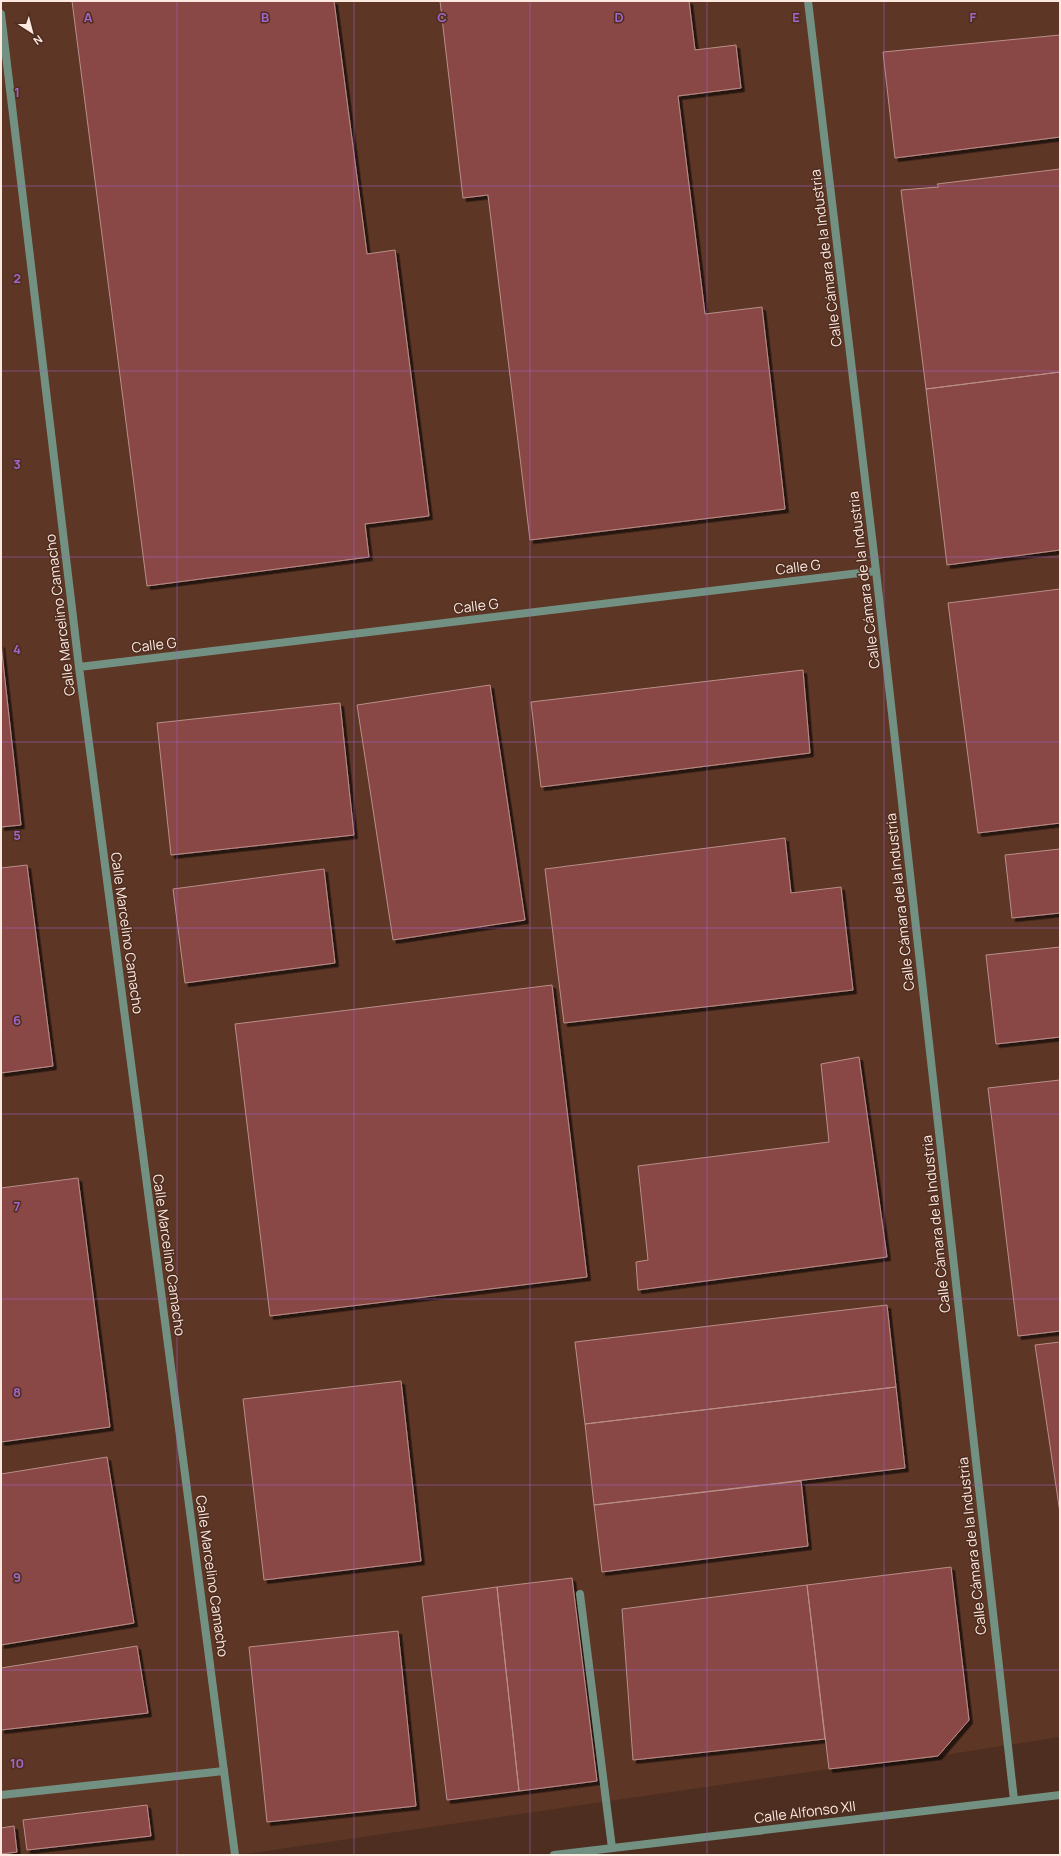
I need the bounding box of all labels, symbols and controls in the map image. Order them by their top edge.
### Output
text: A [84,8,93,26]
text: B [261,8,269,26]
text: C [437,8,447,26]
text: D [614,8,624,26]
text: E [792,8,800,26]
text: F [970,8,977,26]
north arrow [12,12,52,52]
text: N [30,32,46,49]
text: 1 [14,83,20,101]
street label: Calle Cámara de la Industria [805,168,846,348]
text: 2 [13,269,21,287]
text: 3 [13,455,21,473]
street label: Calle Cámara de la Industria [843,490,884,670]
street label: Calle Marcelino Camacho [40,533,79,697]
street label: Calle G [774,554,822,579]
street label: Calle G [452,593,500,618]
street label: Calle G [130,632,178,657]
text: 4 [13,640,21,658]
street label: Calle Cámara de la Industria [881,812,918,992]
text: 5 [13,826,21,844]
street label: Calle Marcelino Camacho [107,851,148,1015]
text: 6 [13,1011,21,1029]
street label: Calle Cámara de la Industria [917,1134,954,1314]
street label: Calle Marcelino Camacho [149,1173,190,1337]
text: 7 [14,1197,21,1215]
text: 8 [13,1383,21,1401]
street label: Calle Cámara de la Industria [953,1456,990,1636]
street label: Calle Marcelino Camacho [192,1494,233,1658]
text: 9 [13,1568,21,1586]
text: 10 [10,1754,24,1772]
street label: Calle Alfonso XII [753,1796,857,1827]

